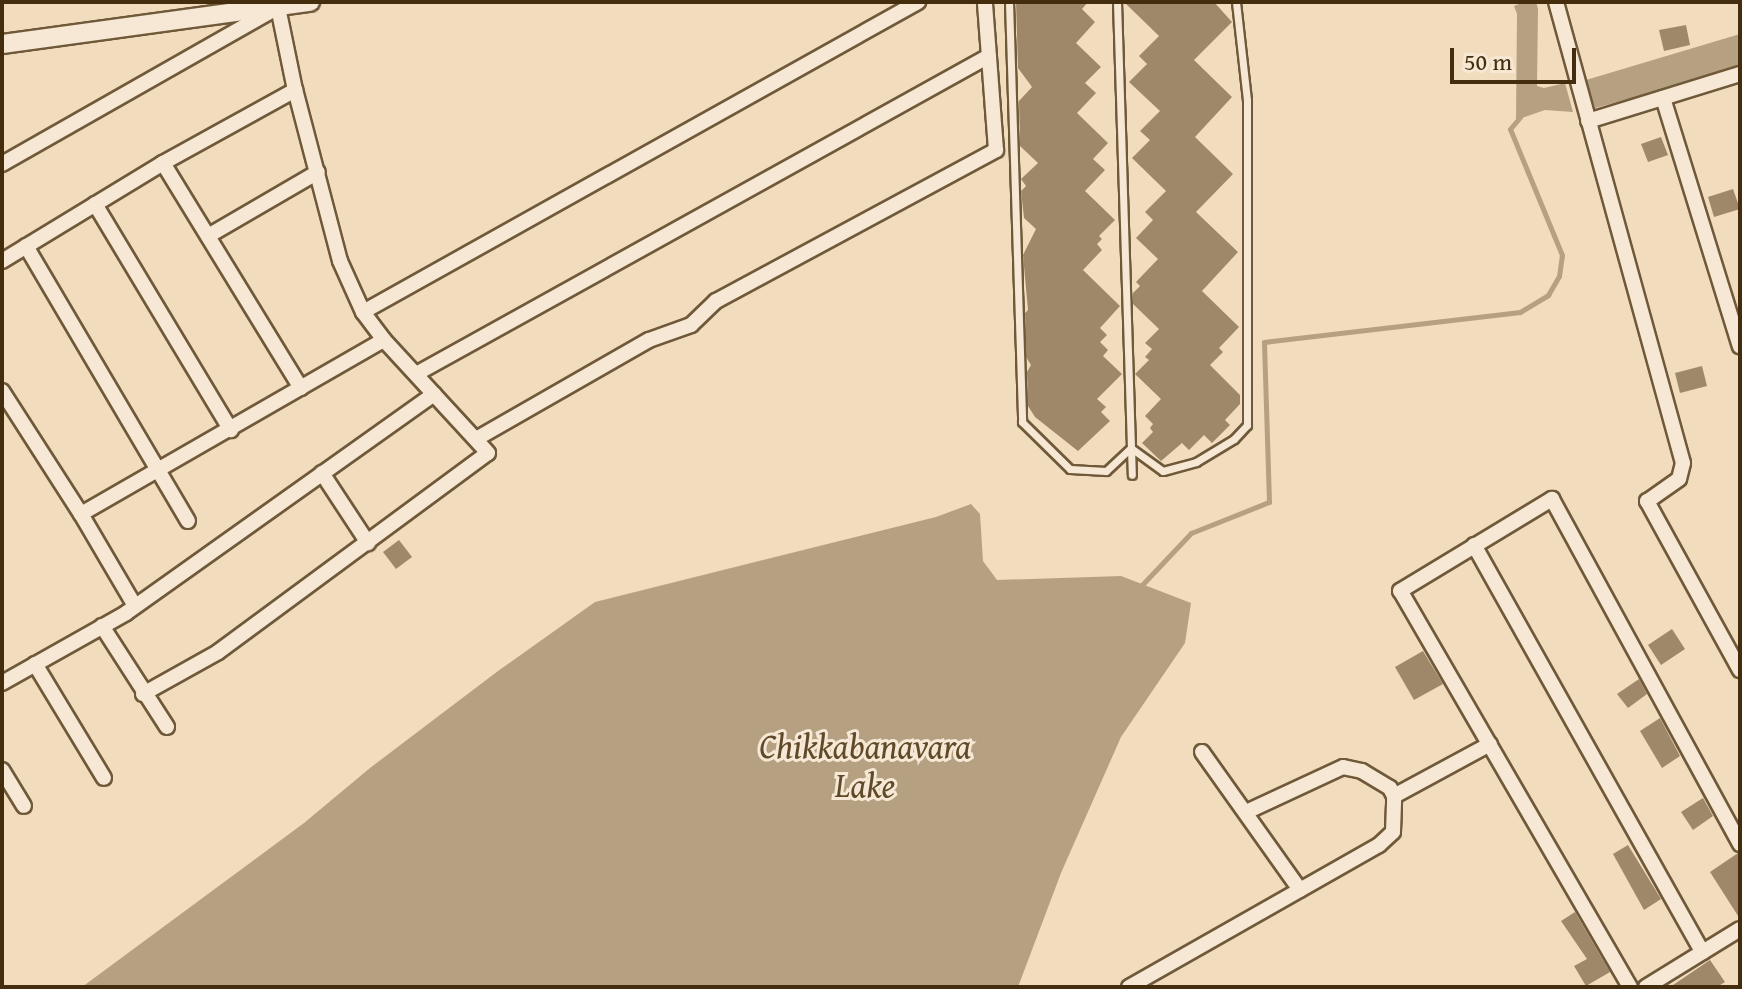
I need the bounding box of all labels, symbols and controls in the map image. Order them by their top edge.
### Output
scale bar [1454,32,1580,82]
text: 50 m [1464,44,1512,79]
water label: Chikkabanavara Lake [759,725,971,804]

